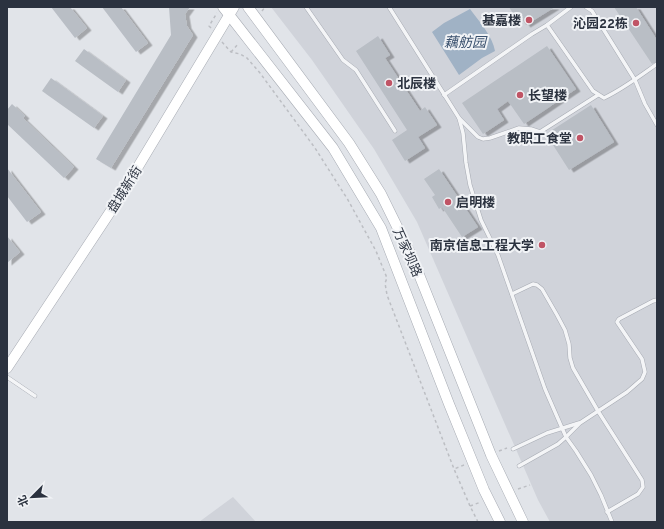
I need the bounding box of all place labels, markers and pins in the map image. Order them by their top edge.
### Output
place label: 基嘉楼 [482,14,521,30]
marker: 基嘉楼 [524,15,534,25]
place label: 沁园22栋 [573,16,628,33]
marker: 沁园22栋 [631,18,641,28]
place label: 北辰楼 [397,77,436,93]
marker: 北辰楼 [384,78,394,88]
place label: 长望楼 [528,88,567,105]
marker: 长望楼 [515,90,525,100]
place label: 教职工食堂 [507,132,572,148]
marker: 教职工食堂 [575,133,585,143]
place label: 启明楼 [456,195,495,212]
marker: 启明楼 [443,197,453,207]
place label: 南京信息工程大学 [430,238,534,255]
marker: 南京信息工程大学 [537,240,547,250]

